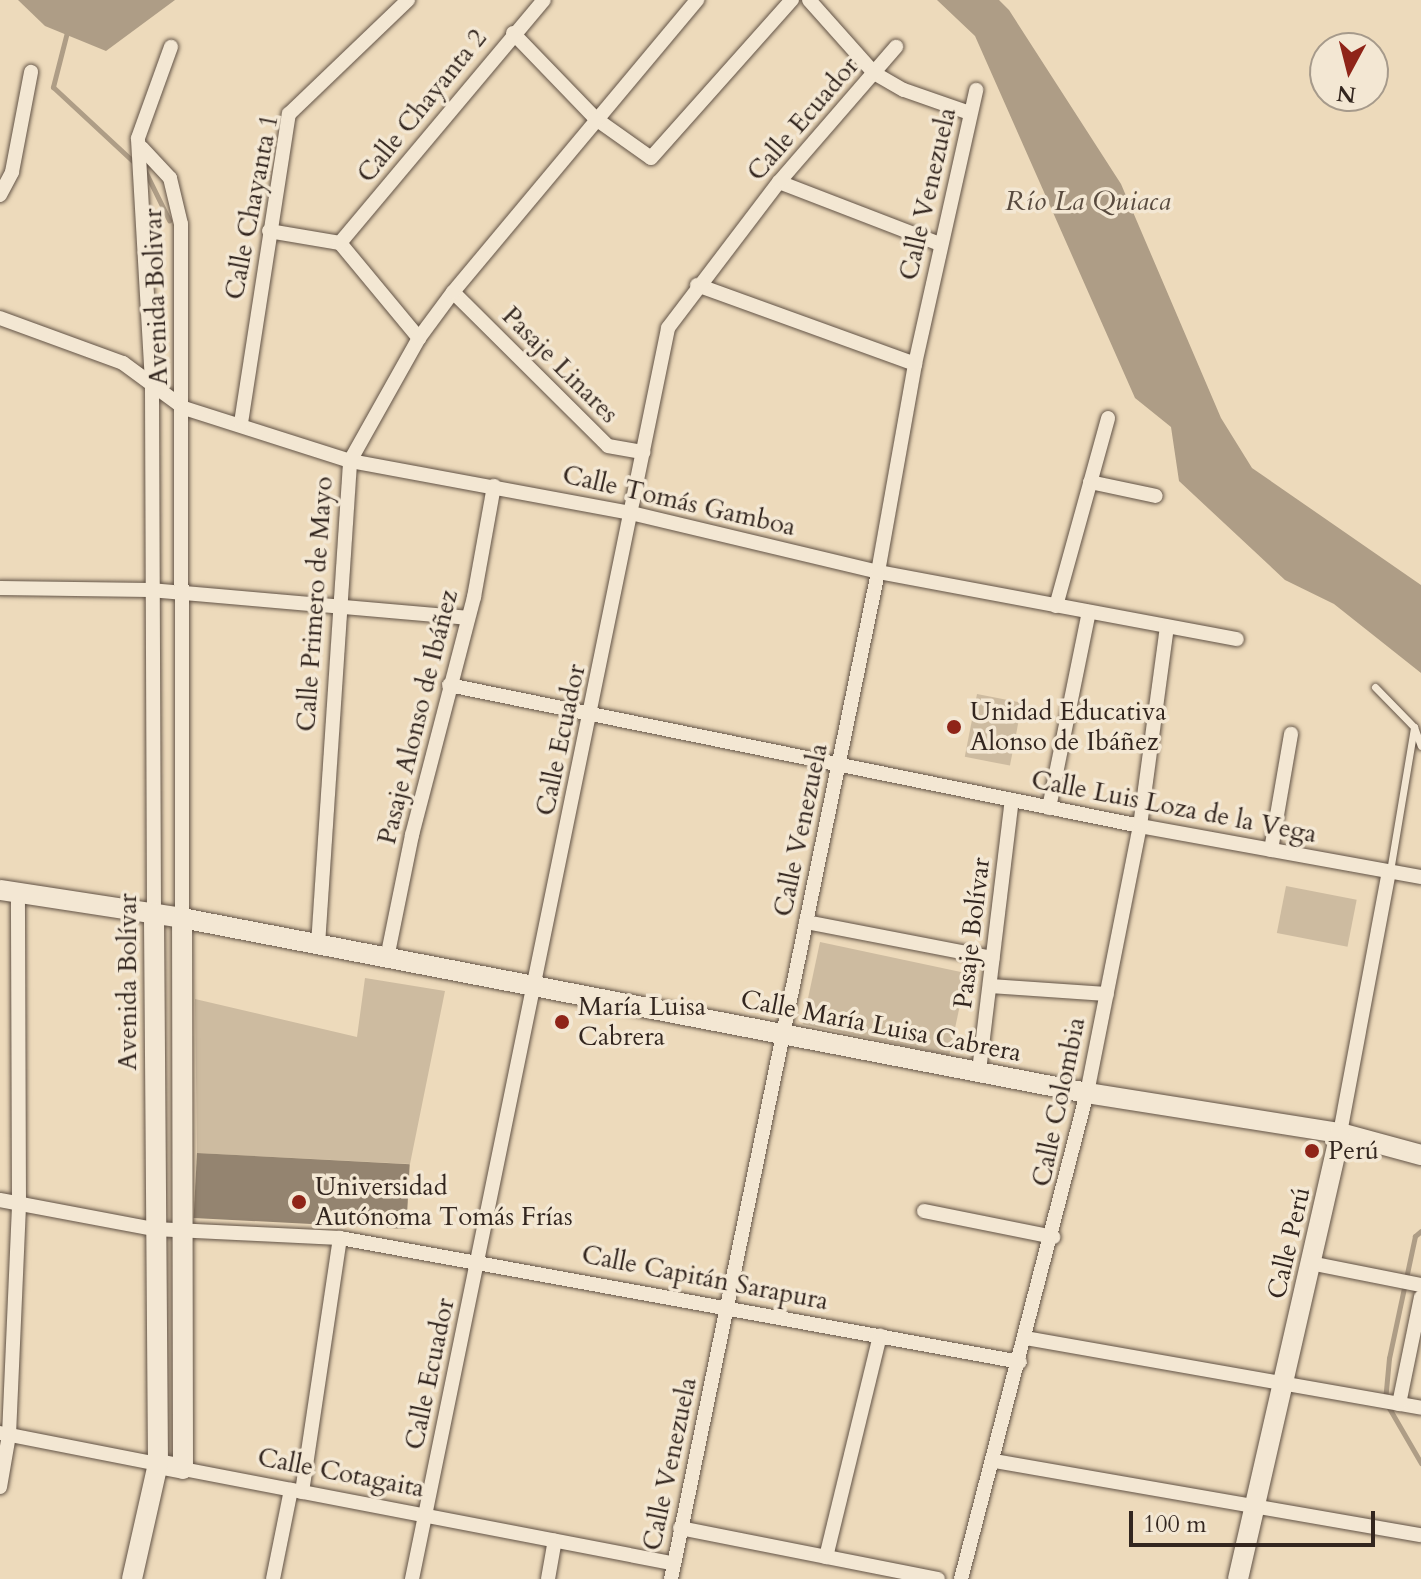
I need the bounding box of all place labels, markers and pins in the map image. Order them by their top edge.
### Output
place label: Unidad Educativa Alonso de Ibáñez [970,696,1166,758]
marker: Unidad Educativa Alonso de Ibáñez [945,718,963,736]
place label: María Luisa Cabrera [578,991,706,1052]
marker: María Luisa Cabrera [553,1013,571,1031]
place label: Perú [1328,1135,1379,1167]
marker: Perú [1303,1142,1321,1160]
place label: Universidad Autónoma Tomás Frías [315,1171,573,1232]
marker: Universidad Autónoma Tomás Frías [290,1193,308,1211]

